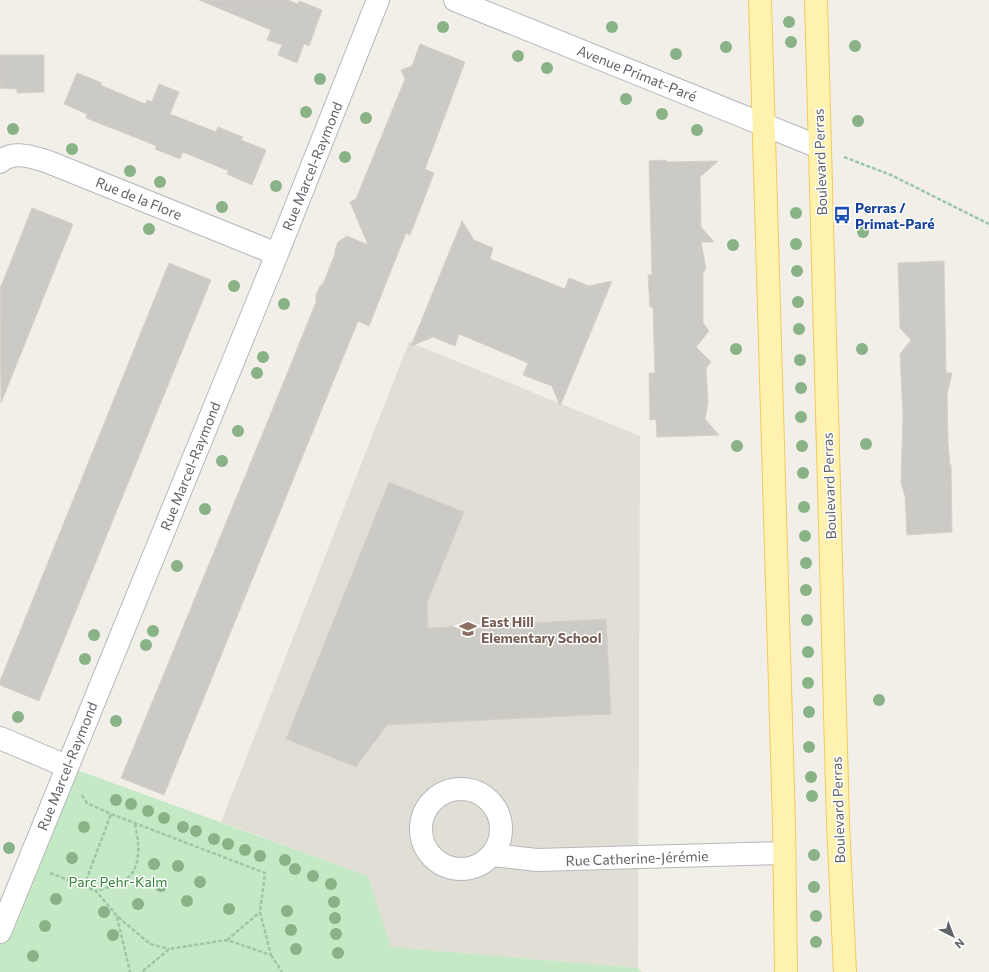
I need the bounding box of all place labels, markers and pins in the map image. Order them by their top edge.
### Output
place label: Perras / Primat-Paré [855,199,935,232]
bus stop icon: Perras / Primat-Paré [832,205,852,225]
place label: East Hill Elementary School [481,613,601,646]
school or university icon: East Hill Elementary School [458,619,478,639]

